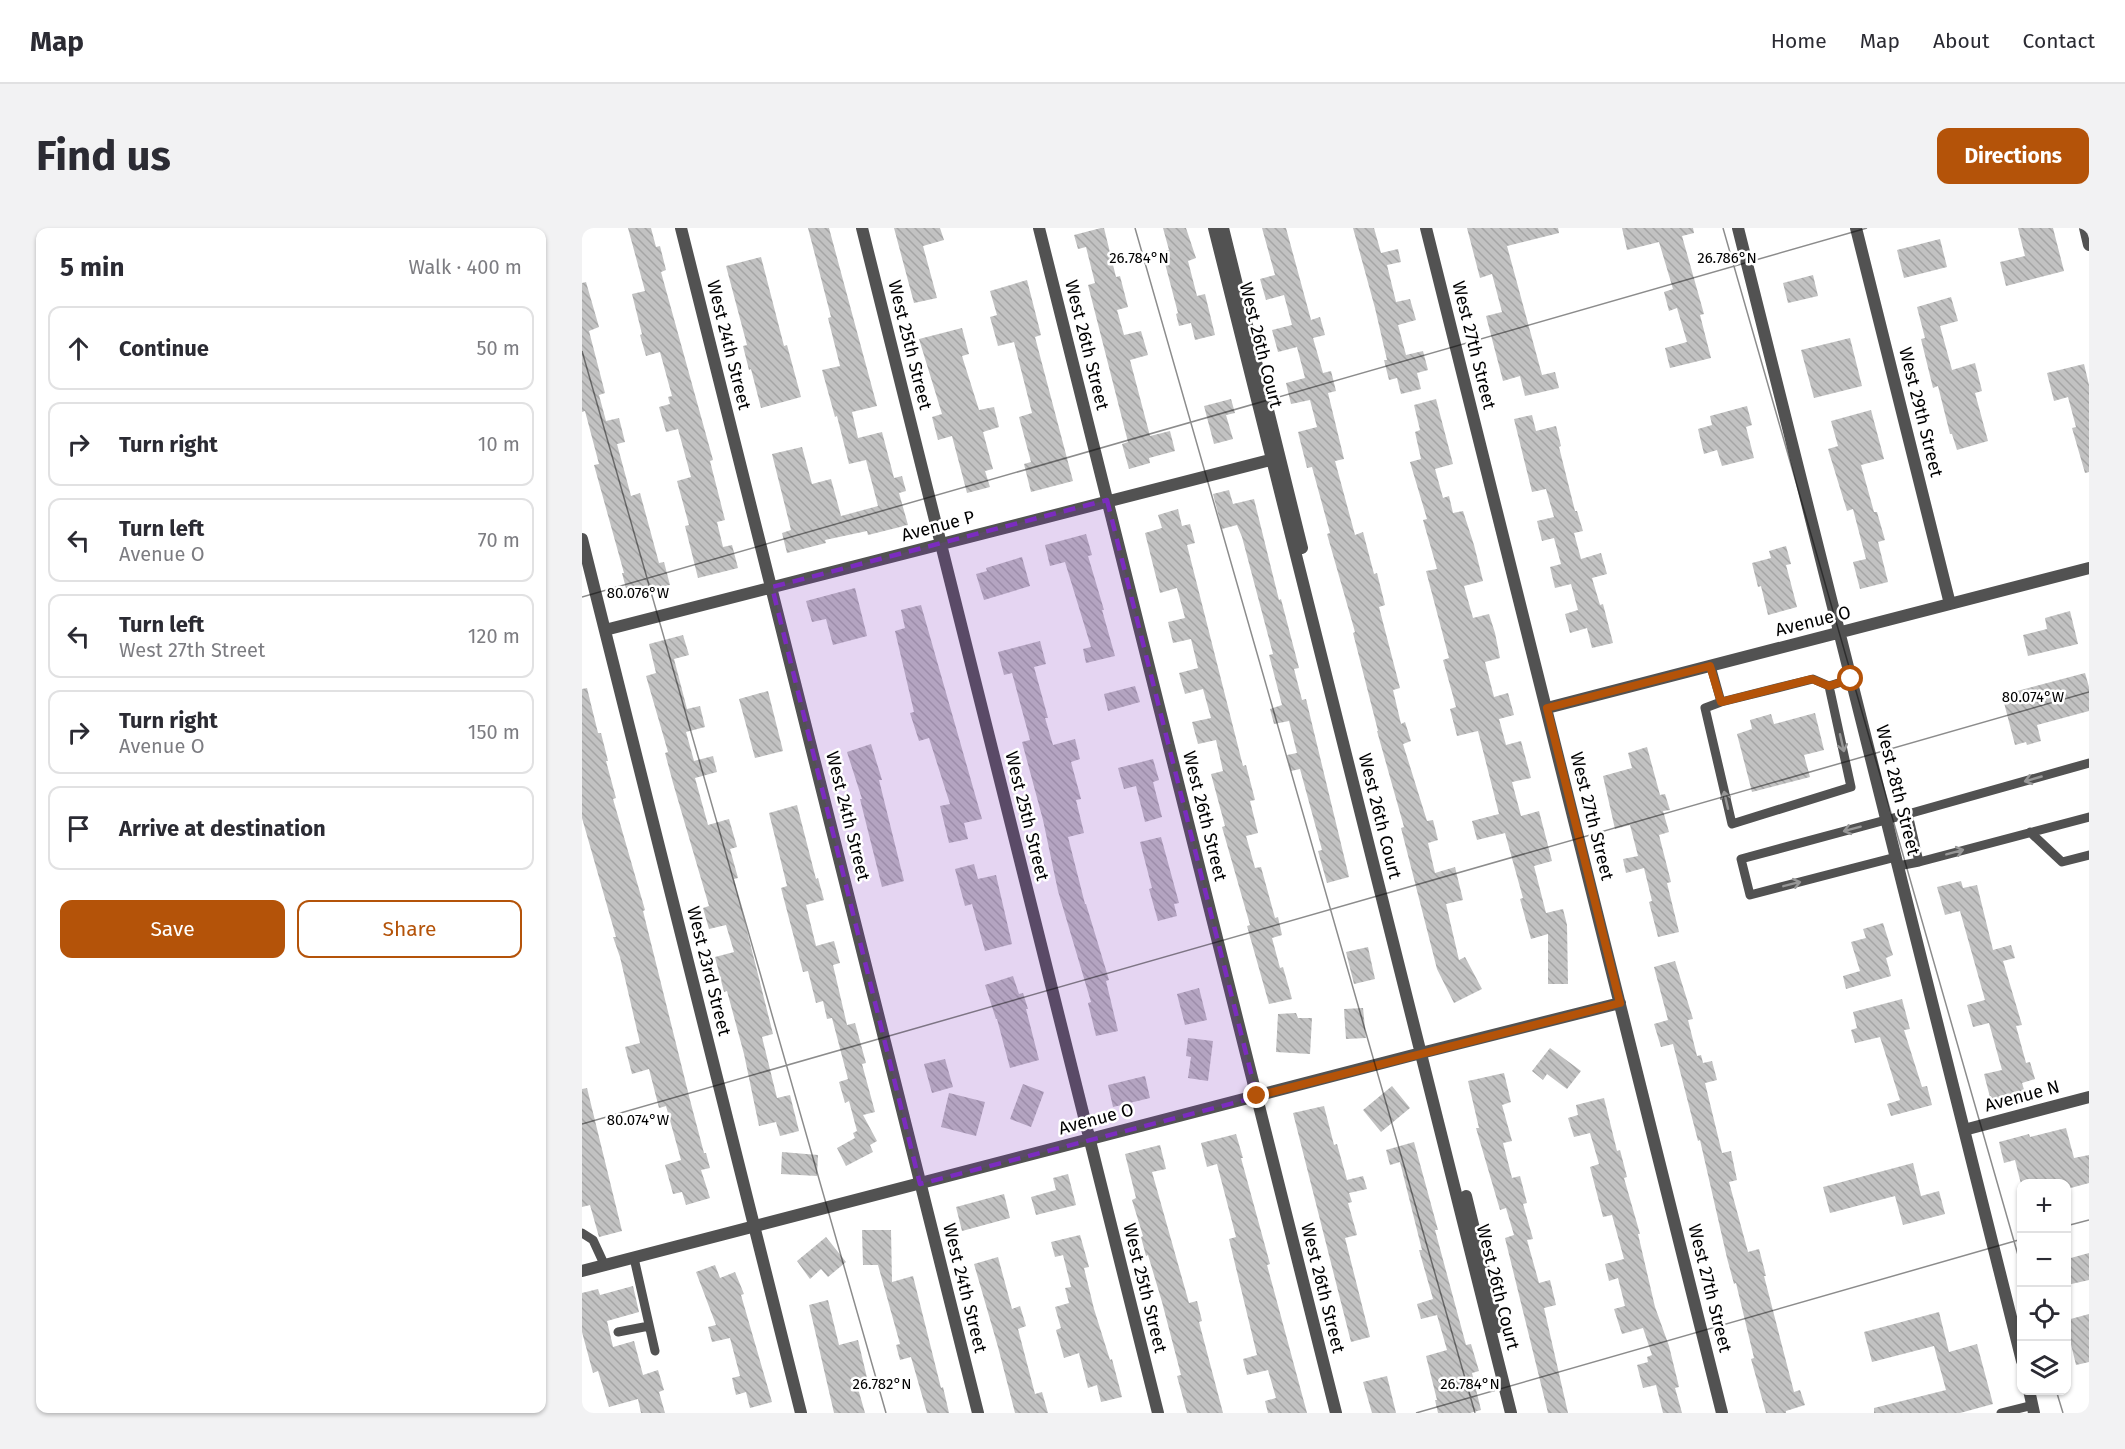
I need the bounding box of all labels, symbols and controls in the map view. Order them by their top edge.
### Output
text: Map [30,25,84,58]
text: Home [1771,28,1827,54]
text: Map [1860,28,1900,54]
text: About [1933,28,1990,54]
text: Contact [2023,28,2095,54]
button: Directions [1937,128,2089,184]
text: Find us [36,131,171,181]
text: 26.784°N [1109,249,1169,267]
text: 26.786°N [1697,249,1757,267]
text: 5 min [60,252,124,283]
text: Walk · 400 m [409,255,522,279]
street label: West 24th Street [702,278,756,413]
street label: West 25th Street [883,278,937,412]
street label: West 26th Street [1060,278,1114,413]
street label: West 27th Street [1447,279,1501,412]
street label: West 26th Court [1235,280,1287,411]
icon: ahead [62,332,95,365]
text: Continue [119,335,209,362]
text: 50 m [476,336,520,360]
street label: West 29th Street [1894,345,1948,480]
icon: right [62,428,95,461]
text: Turn right [119,431,218,458]
text: 10 m [478,432,520,456]
street label: Avenue P [899,506,977,546]
text: Turn left [119,515,204,542]
icon: left [62,524,95,557]
text: 70 m [478,528,520,552]
text: Avenue O [119,542,205,566]
text: 80.076°W [607,584,670,602]
street label: Avenue O [1773,601,1853,641]
text: Turn left [119,611,204,638]
icon: left [62,620,95,653]
text: 120 m [468,624,520,648]
text: West 27th Street [119,638,265,662]
route start [1837,665,1863,691]
text: 80.074°W [2002,688,2065,706]
text: Turn right [119,707,218,734]
icon: right [62,716,95,749]
text: 150 m [468,720,520,744]
street label: West 28th Street [1871,722,1925,858]
one-way arrow [1836,733,1848,752]
text: Avenue O [119,734,205,758]
street label: West 24th Street [821,749,875,884]
street label: West 25th Street [1000,749,1054,883]
street label: West 26th Street [1178,749,1232,884]
street label: West 27th Street [1565,750,1619,883]
street label: West 26th Court [1354,751,1406,882]
one-way arrow [2024,774,2043,785]
one-way arrow [1720,791,1732,810]
icon: arrive [62,812,95,845]
text: Arrive at destination [119,815,326,842]
one-way arrow [1843,824,1862,835]
one-way arrow [1946,846,1965,857]
one-way arrow [1782,877,1801,889]
button: Save [60,900,285,958]
button: Share [297,900,522,958]
street label: West 23rd Street [682,904,736,1039]
street label: Avenue N [1982,1075,2062,1117]
route end [1243,1082,1269,1108]
street label: Avenue O [1056,1098,1136,1140]
text: 80.074°W [607,1111,670,1129]
map controls [2017,1179,2071,1395]
button: + [2017,1179,2071,1233]
street label: West 24th Street [938,1221,992,1356]
street label: West 25th Street [1118,1221,1172,1355]
street label: West 26th Street [1296,1221,1350,1356]
street label: West 26th Court [1472,1222,1524,1353]
street label: West 27th Street [1683,1222,1737,1355]
button: − [2017,1233,2071,1287]
button: locate [2017,1287,2071,1341]
button: layers [2017,1341,2071,1395]
text: 26.782°N [852,1375,912,1393]
text: 26.784°N [1440,1375,1500,1393]

